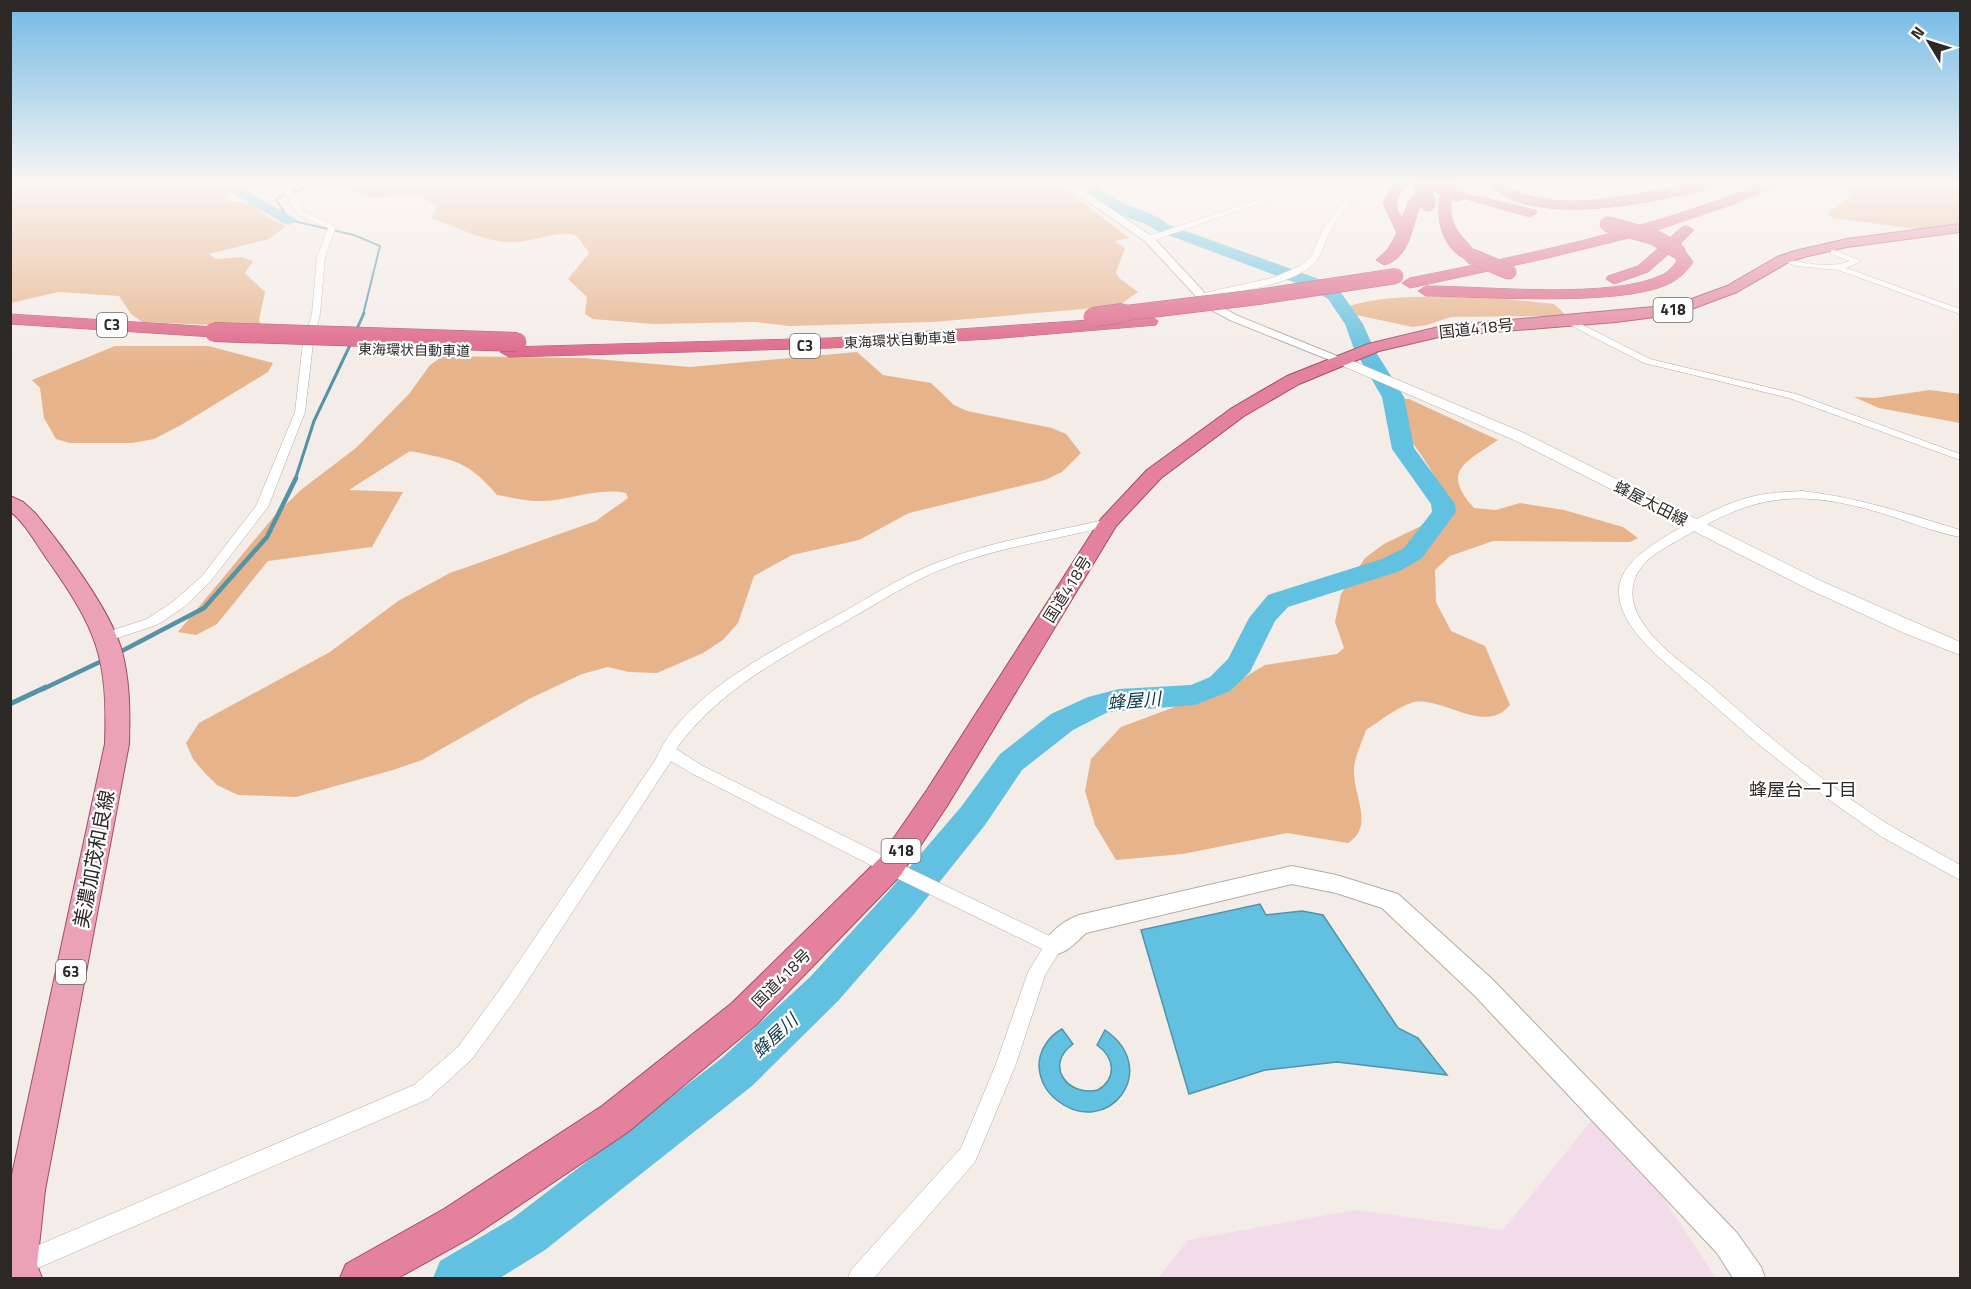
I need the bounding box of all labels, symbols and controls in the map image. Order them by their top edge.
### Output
north arrow [1899,12,1959,72]
text: N [1904,21,1930,45]
road number: 418 [1654,298,1692,322]
street label: 国道418号 [1438,312,1514,344]
road number: C3 [97,313,127,337]
street label: 東海環状自動車道 [844,326,956,353]
road number: C3 [790,334,820,358]
street label: 東海環状自動車道 [358,338,470,361]
street label: 蜂屋太田線 [1610,474,1692,532]
street label: 国道418号 [1037,551,1097,627]
water label: 蜂屋川 [1106,685,1164,716]
district label: 蜂屋台一丁目 [1749,776,1857,803]
street label: 美濃加茂和良線 [65,787,122,931]
road number: 418 [882,839,920,863]
street label: 国道418号 [746,943,816,1013]
road number: 63 [56,960,86,984]
water label: 蜂屋川 [746,1006,805,1064]

